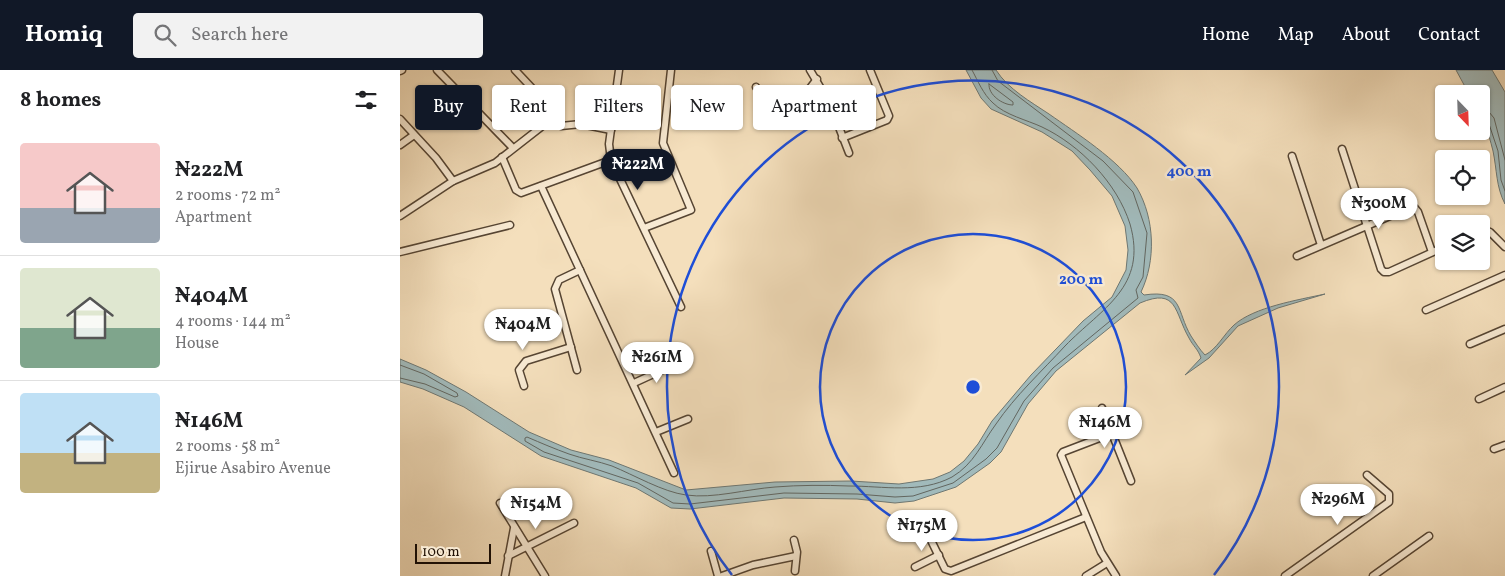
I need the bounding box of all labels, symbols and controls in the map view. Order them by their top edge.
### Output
search box [133,13,483,58]
text: Homiq [25,18,103,52]
icon: search [151,21,179,49]
text: Search here [191,22,288,48]
text: Home [1202,23,1250,48]
text: Map [1278,23,1314,48]
text: About [1342,23,1390,48]
text: Contact [1418,23,1480,48]
chip: Buy [415,85,482,130]
chip: Rent [492,85,565,130]
chip: Filters [575,85,661,130]
chip: New [671,85,743,130]
chip: Apartment [753,85,876,130]
north arrow [1435,85,1490,140]
map controls [1435,85,1490,270]
text: 8 homes [20,86,101,115]
icon: filters [352,86,380,114]
pin: ₦222M [603,148,673,191]
button: locate [1435,150,1490,205]
text: ₦222M [612,154,664,176]
text: ₦222M [175,156,243,185]
text: 400 m [1167,162,1212,183]
icon: home [60,163,120,223]
text: 2 rooms · 72 m² [175,185,280,207]
pin: ₦300M [1344,188,1414,230]
text: ₦300M [1352,193,1406,215]
text: Apartment [175,207,252,229]
button: layers [1435,215,1490,270]
text: 200 m [1059,270,1103,291]
text: ₦404M [175,282,248,311]
icon: home [60,288,120,348]
pin: ₦404M [488,308,558,351]
text: 4 rooms · 144 m² [175,311,291,333]
text: ₦404M [495,314,551,336]
text: House [175,333,219,355]
pin: ₦261M [622,342,692,384]
text: ₦261M [632,347,682,369]
centre of rings [964,378,982,396]
pin: ₦146M [1070,406,1140,449]
text: ₦146M [175,407,243,436]
text: ₦146M [1079,412,1131,434]
icon: home [60,413,120,473]
text: 2 rooms · 58 m² [175,436,280,458]
text: Ejirue Asabiro Avenue [175,458,331,480]
pin: ₦296M [1303,484,1373,526]
pin: ₦154M [501,488,571,530]
text: ₦296M [1311,489,1365,511]
text: ₦154M [511,493,561,515]
pin: ₦175M [887,510,957,552]
text: ₦175M [898,515,946,537]
scale bar [415,541,491,564]
text: 100 m [422,543,460,562]

